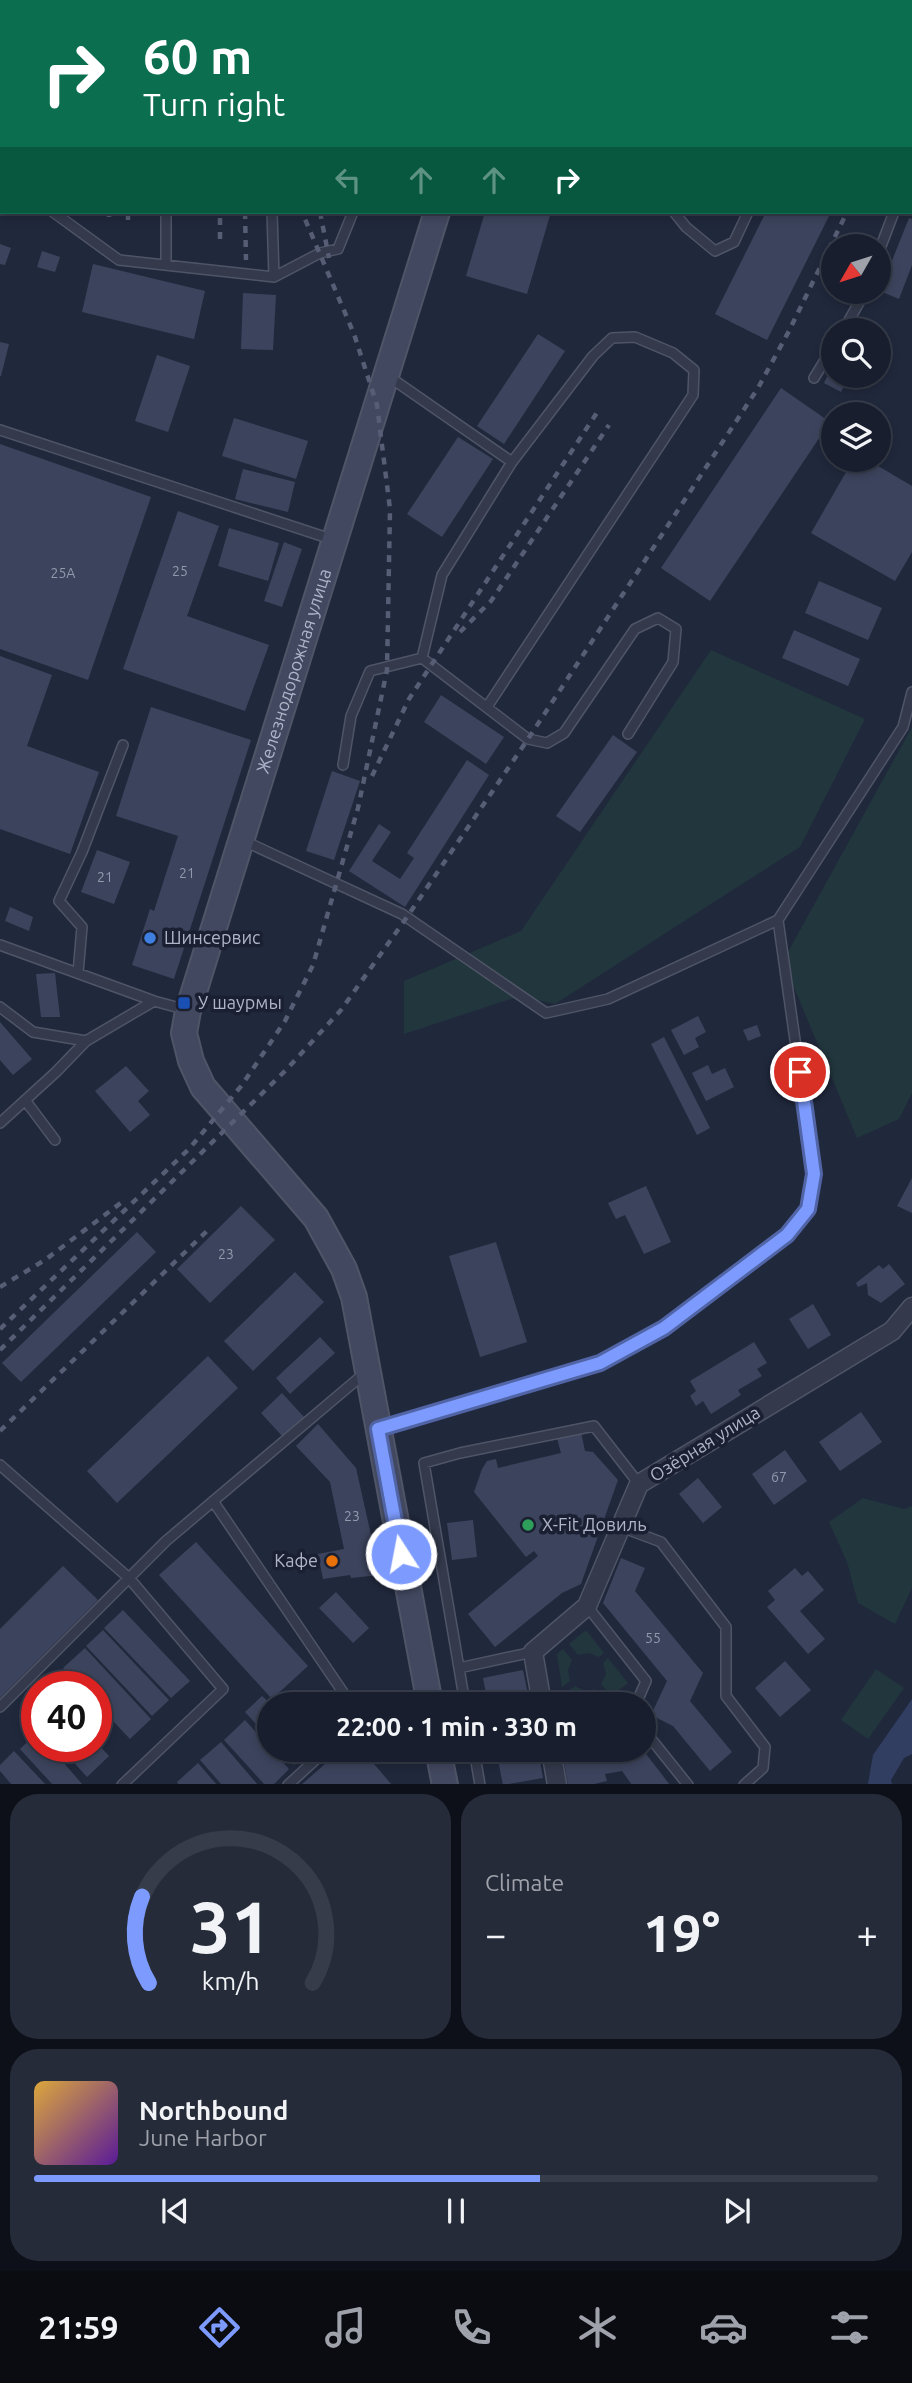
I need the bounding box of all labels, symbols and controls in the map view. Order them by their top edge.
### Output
icon: right [28,28,119,119]
text: 60 m [143,28,252,83]
text: Turn right [143,86,285,122]
icon: left [329,161,367,199]
icon: ahead [402,161,440,199]
icon: ahead [475,161,513,199]
icon: right [548,161,586,199]
north arrow [821,234,891,304]
map controls [821,234,891,472]
button: search [821,318,891,388]
button: layers [821,402,891,472]
house number: 25 [172,563,188,579]
house number: 25А [51,565,75,581]
street label: Железнодорожная улица [252,566,334,776]
house number: 21 [179,865,195,881]
house number: 21 [97,869,113,885]
place label: Шинсервис [164,927,260,947]
marker: Шинсервис [142,930,158,946]
place label: У шаурмы [198,992,282,1012]
marker: У шаурмы [176,995,192,1011]
pin [770,1042,830,1102]
icon: arrive [781,1053,819,1091]
house number: 23 [218,1246,234,1262]
street label: Озёрная улица [646,1401,763,1485]
house number: 67 [771,1469,787,1485]
house number: 23 [344,1508,360,1524]
place label: X-Fit Довиль [542,1514,647,1534]
position arrow [364,1517,438,1591]
marker: X-Fit Довиль [520,1517,536,1533]
place label: Кафе [274,1550,318,1570]
marker: Кафе [324,1553,340,1569]
house number: 55 [645,1630,661,1646]
speed limit sign: 40 [21,1671,112,1762]
text: 22:00 · 1 min · 330 m [336,1712,577,1741]
text: Climate [485,1870,564,1895]
text: 31 [189,1885,272,1967]
text: 19° [643,1904,720,1962]
text: − [485,1913,506,1955]
text: + [857,1913,878,1955]
text: km/h [202,1966,259,1994]
text: Northbound [139,2096,288,2125]
text: June Harbor [139,2125,267,2150]
icon: previous [156,2192,194,2230]
icon: pause [437,2192,475,2230]
icon: next [718,2192,756,2230]
icon: directions [195,2303,244,2352]
icon: music [321,2303,370,2352]
icon: phone [447,2303,496,2352]
icon: climate [573,2303,622,2352]
icon: car [699,2303,748,2352]
icon: filters [825,2303,874,2352]
text: 21:59 [38,2309,119,2345]

